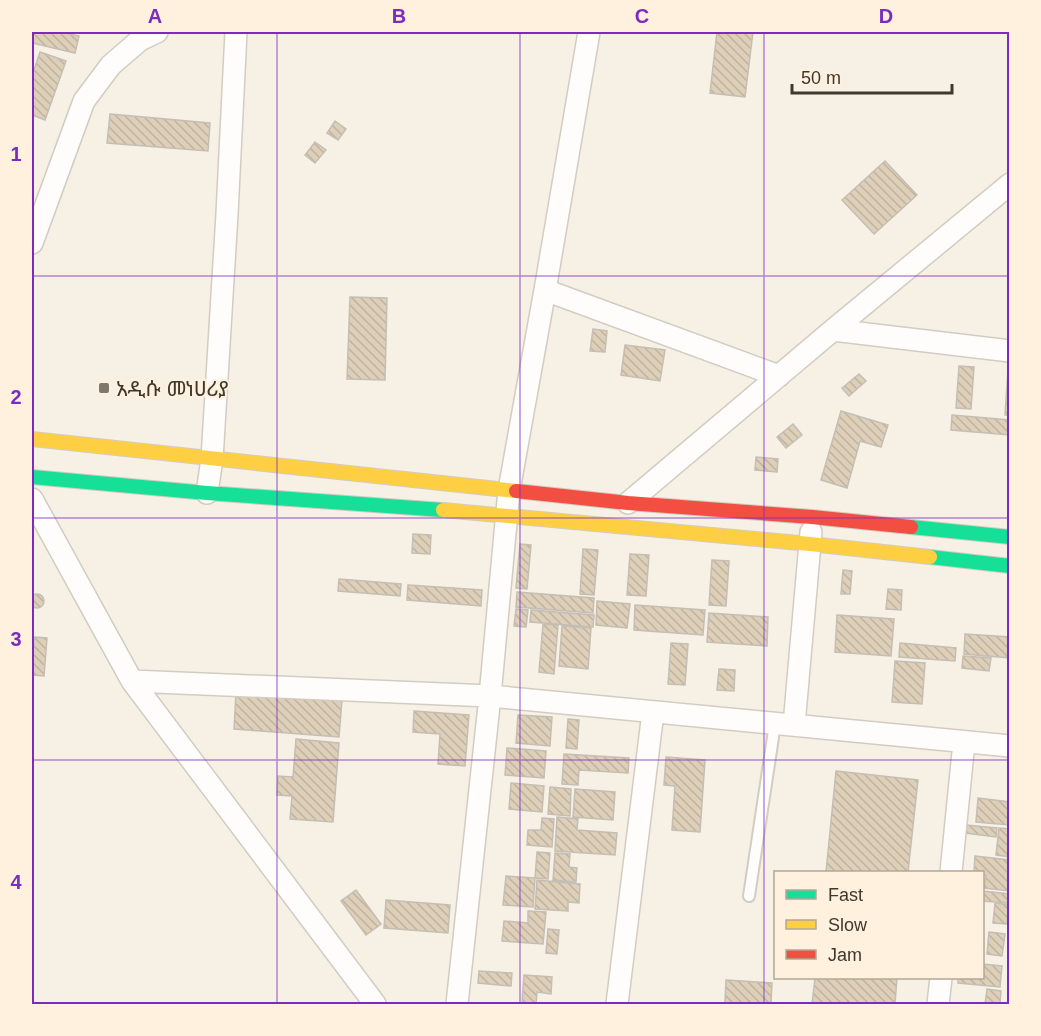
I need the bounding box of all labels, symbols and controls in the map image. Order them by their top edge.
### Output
text: A [148,5,162,27]
text: B [392,5,406,27]
text: C [635,5,649,27]
text: D [879,5,893,27]
scale bar [792,57,952,95]
text: 50 m [801,68,841,88]
text: 1 [10,143,22,165]
place label: አዲሱ መነሀሪያ [116,377,229,400]
marker: አዲሱ መነሀሪያ [97,381,111,395]
text: 2 [10,386,22,408]
text: 3 [10,628,22,650]
text: 4 [10,871,22,893]
legend [774,871,984,979]
text: Fast [828,885,863,905]
text: Slow [828,915,868,935]
text: Jam [828,945,862,965]

